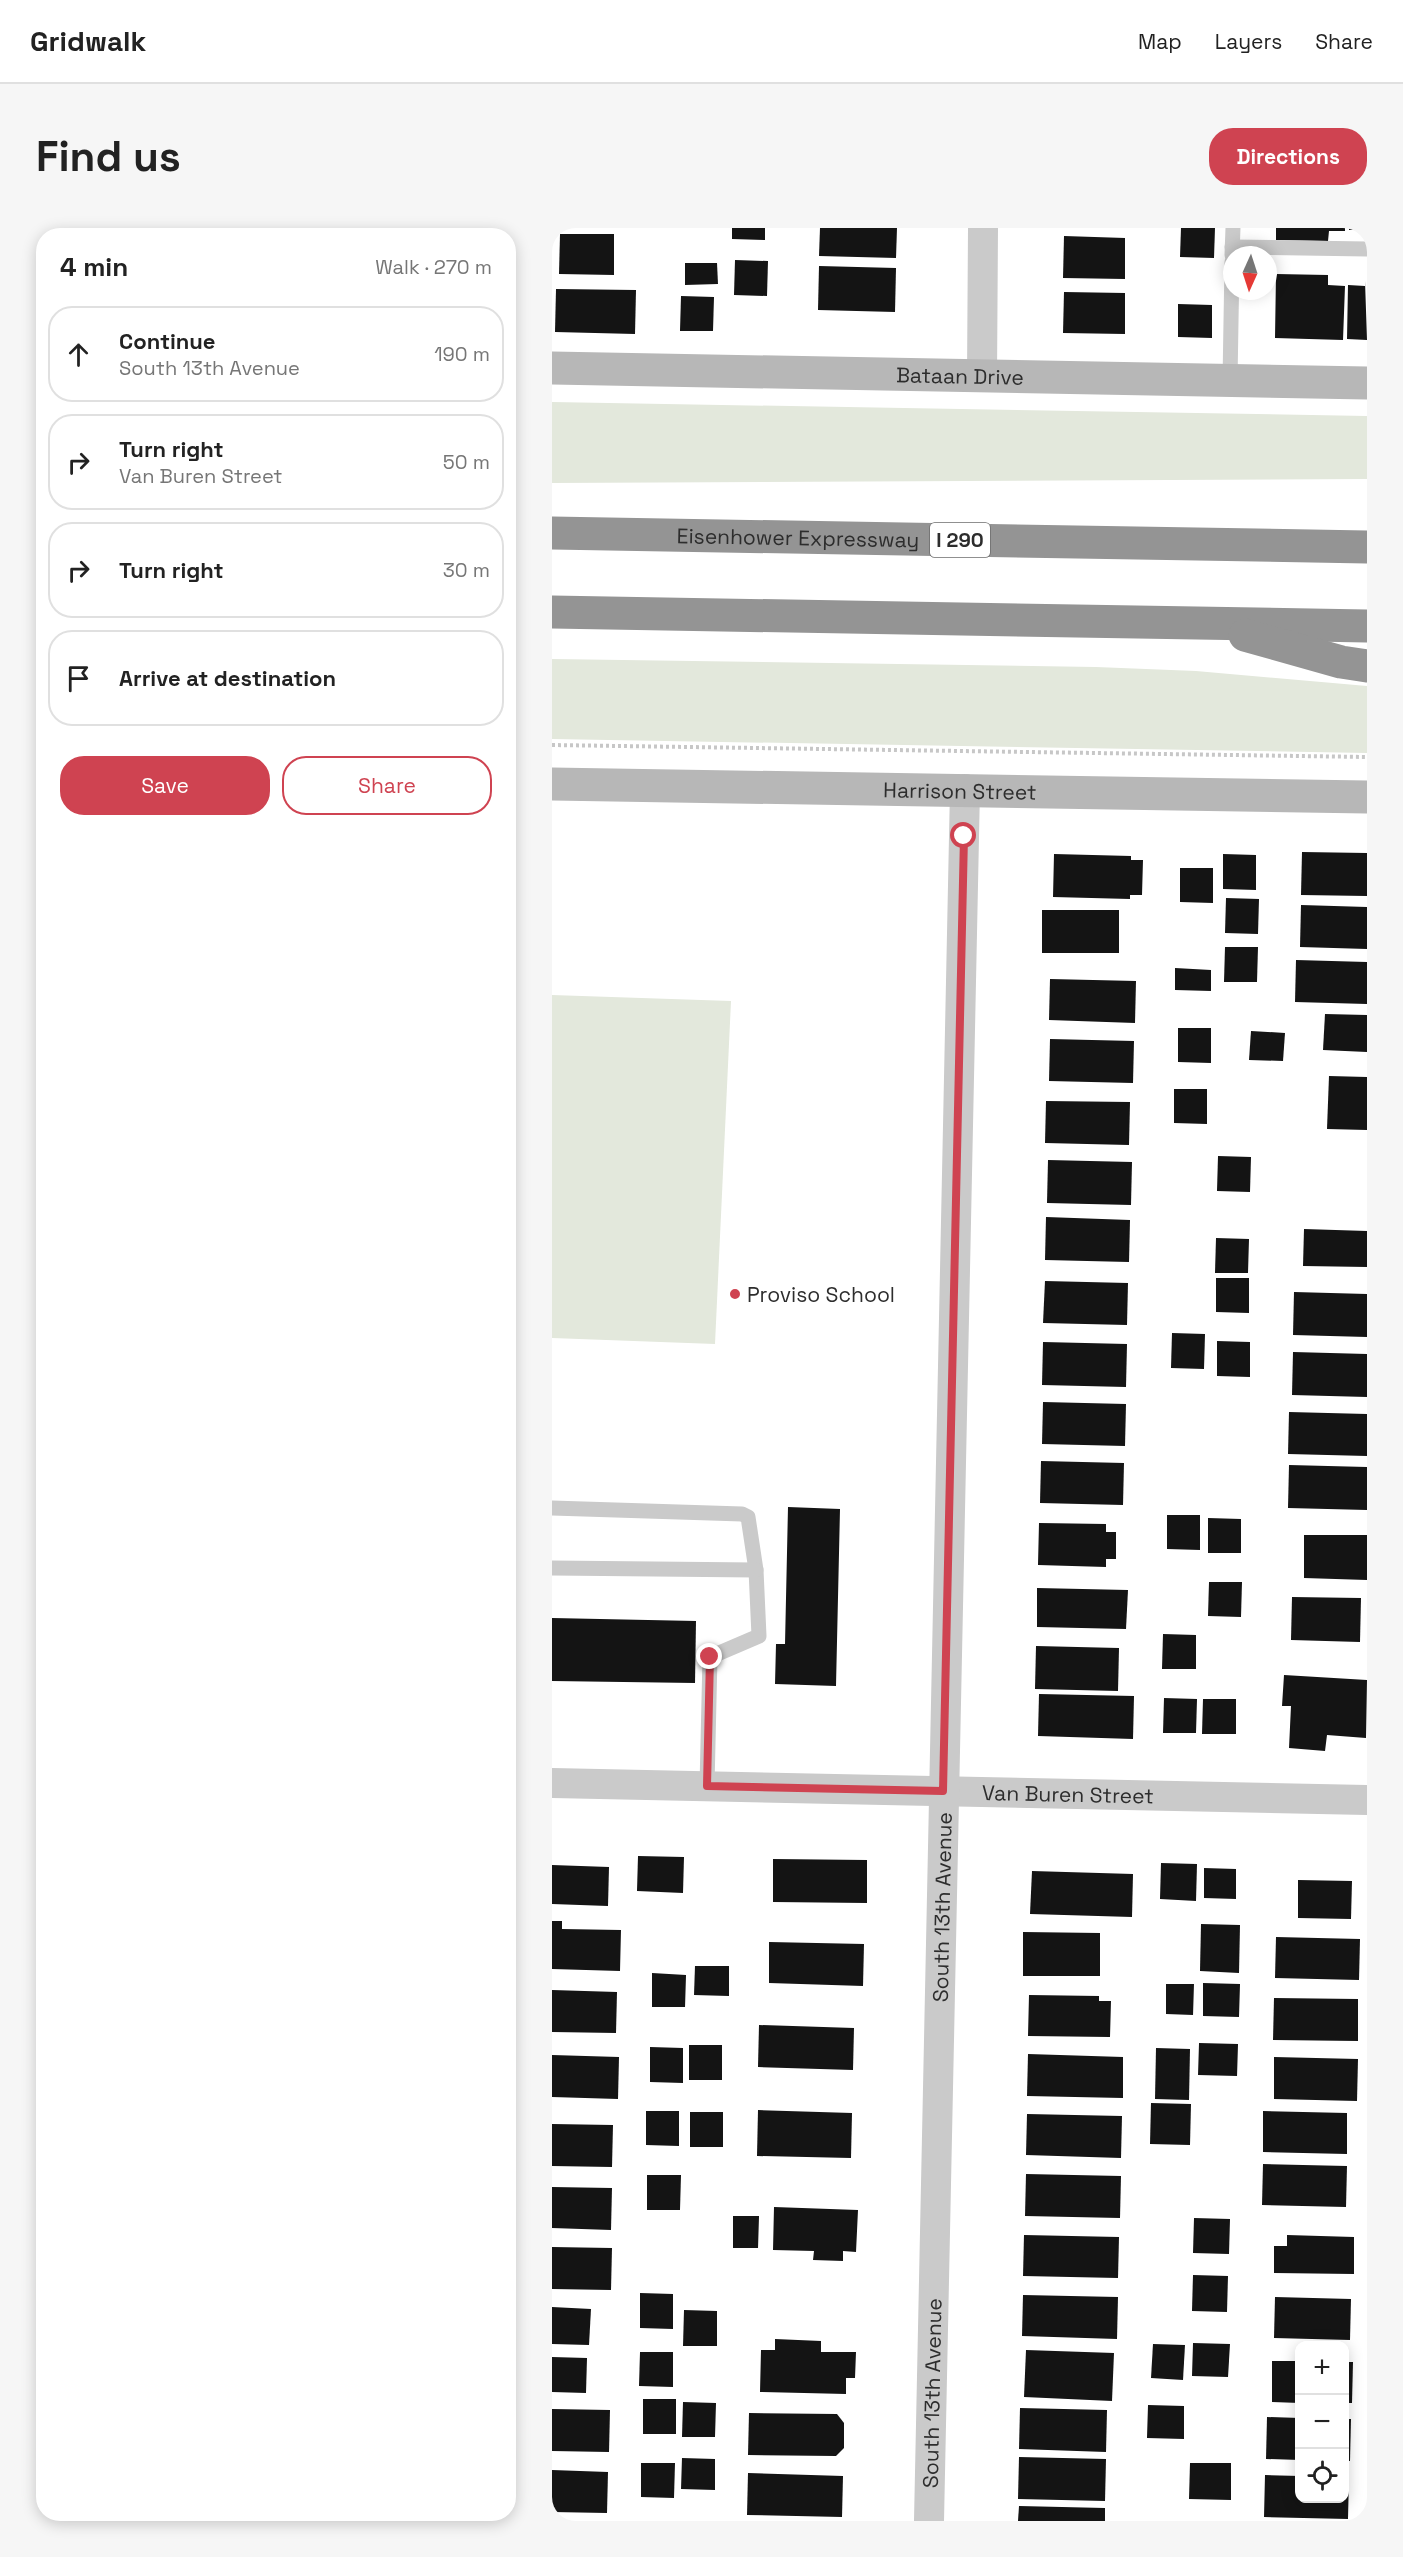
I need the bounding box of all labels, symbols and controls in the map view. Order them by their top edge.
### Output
text: Gridwalk [30,23,146,59]
text: Map [1138,28,1182,55]
text: Layers [1215,28,1282,55]
text: Share [1315,28,1373,55]
button: Directions [1209,128,1367,185]
text: Find us [36,130,181,183]
north arrow [1223,246,1277,300]
text: 4 min [60,250,128,284]
text: Walk · 270 m [375,254,492,280]
text: Continue [119,327,215,355]
icon: ahead [62,338,95,371]
text: 190 m [434,341,490,367]
text: South 13th Avenue [119,355,300,381]
street label: Bataan Drive [896,361,1024,390]
text: Turn right [119,435,224,463]
icon: right [62,446,95,479]
text: 50 m [443,449,490,475]
text: Van Buren Street [119,463,283,489]
street label: Eisenhower Expressway [676,522,919,553]
road number: I 290 [930,523,990,557]
icon: right [62,554,95,587]
text: Turn right [119,556,224,584]
text: 30 m [443,557,490,583]
icon: arrive [62,662,95,695]
text: Arrive at destination [119,664,336,692]
button: Save [60,756,270,815]
button: Share [282,756,492,815]
street label: Harrison Street [883,776,1037,805]
route start [950,822,976,848]
place label: Proviso School [747,1281,895,1308]
marker: Proviso School [728,1287,742,1301]
route end [696,1643,722,1669]
street label: Van Buren Street [982,1778,1154,1809]
street label: South 13th Avenue [926,1812,957,2002]
street label: South 13th Avenue [916,2298,947,2488]
map controls [1295,2341,1349,2503]
button: + [1295,2341,1349,2395]
button: − [1295,2395,1349,2449]
button: locate [1295,2449,1349,2503]

